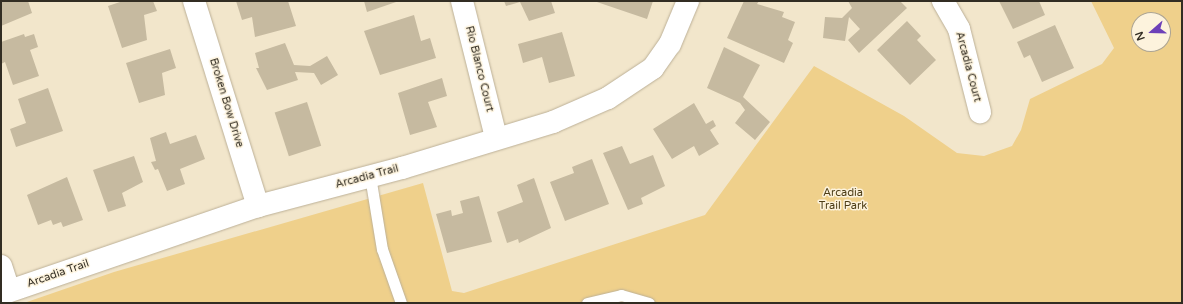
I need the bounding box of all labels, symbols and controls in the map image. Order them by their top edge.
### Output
north arrow [1131,12,1171,52]
street label: Rio Blanco Court [462,25,496,113]
street label: Arcadia Court [952,30,984,104]
text: N [1133,30,1148,42]
street label: Broken Bow Drive [206,57,246,149]
street label: Arcadia Trail [334,162,400,192]
park label: Arcadia Trail Park [819,187,867,213]
street label: Arcadia Trail [25,257,91,291]

